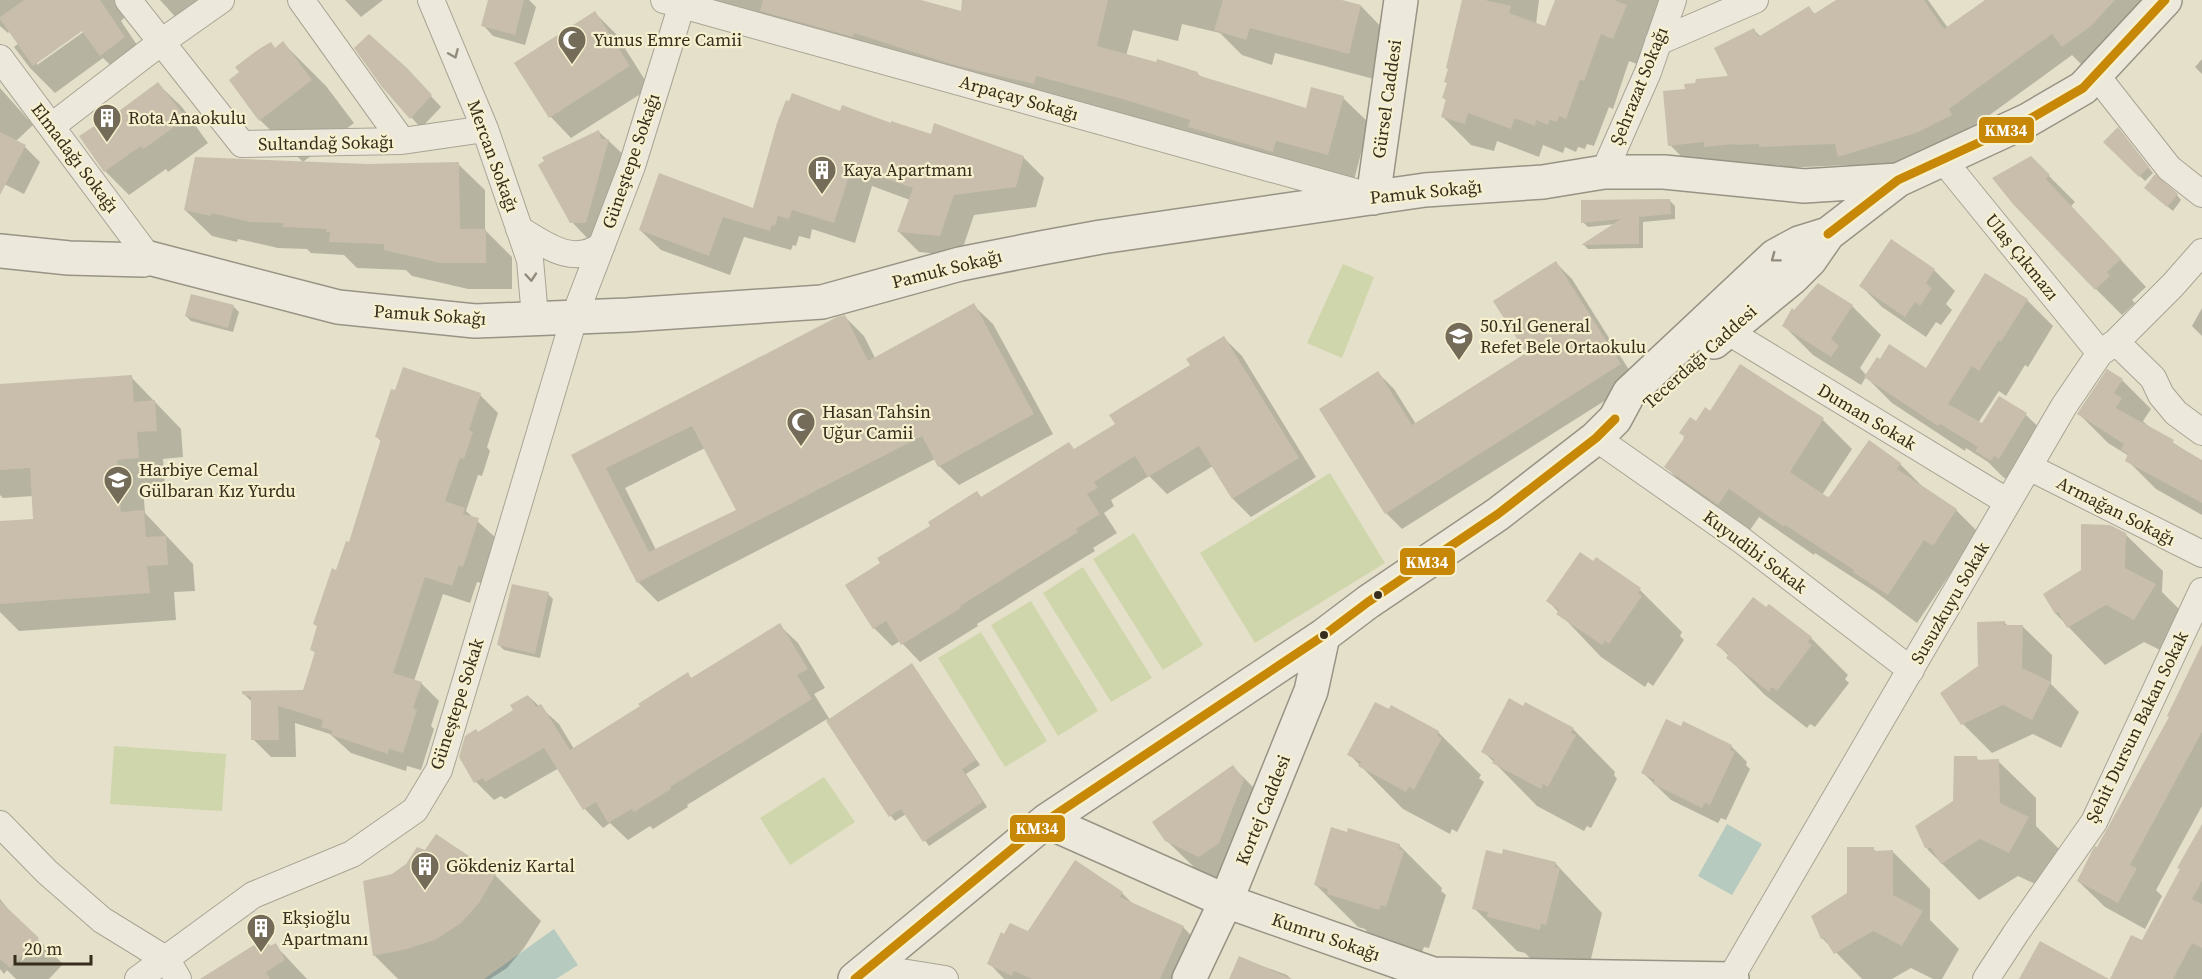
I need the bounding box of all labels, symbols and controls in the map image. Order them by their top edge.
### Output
street label: Şehrazat Sokağı [1603,23,1674,149]
mosque icon: Yunus Emre Camii [556,24,588,66]
place label: Yunus Emre Camii [593,27,742,52]
street label: Gürsel Caddesi [1366,38,1407,160]
one-way arrow [447,48,459,59]
street label: Arpaçay Sokağı [957,69,1082,126]
street label: Güneştepe Sokağı [596,90,665,232]
street label: Mercan Sokağı [462,96,525,215]
street label: Elmadağı Sokağı [26,97,125,218]
building icon: Rota Anaokulu [91,102,123,144]
place label: Rota Anaokulu [128,105,246,130]
line badge: KM34 [1978,116,2035,144]
text: KM34 [1985,119,2028,141]
street label: Sultandağ Sokağı [258,129,394,156]
building icon: Kaya Apartmanı [806,154,838,196]
place label: Kaya Apartmanı [843,157,972,182]
street label: Pamuk Sokağı [1369,173,1483,210]
street label: Ulaş Çıkmazı [1980,208,2065,305]
street label: Pamuk Sokağı [889,243,1005,294]
one-way arrow [1771,251,1782,262]
one-way arrow [524,273,537,282]
street label: Pamuk Sokağı [373,298,487,331]
street label: Tecerdağı Caddesi [1637,299,1762,415]
place label: 50.Yıl General Refet Bele Ortaokulu [1480,313,1646,359]
school or university icon: 50.Yıl General Refet Bele Ortaokulu [1443,320,1475,362]
street label: Duman Sokak [1813,377,1922,456]
place label: Hasan Tahsin Uğur Camii [822,399,931,445]
mosque icon: Hasan Tahsin Uğur Camii [785,406,817,448]
place label: Harbiye Cemal Gülbaran Kız Yurdu [139,457,296,503]
school or university icon: Harbiye Cemal Gülbaran Kız Yurdu [102,464,134,506]
street label: Armağan Sokağı [2052,470,2180,551]
street label: Kuyudibi Sokak [1698,504,1813,599]
street label: Susuzkuyu Sokak [1904,537,1995,669]
line badge: KM34 [1399,547,1456,576]
text: KM34 [1406,551,1449,573]
unlabelled marker [1372,589,1384,601]
street label: Şehit Dursun Bakan Sokak [2079,626,2194,827]
unlabelled marker [1318,629,1330,641]
street label: Güneştepe Sokak [423,635,490,773]
street label: Kortej Caddesi [1229,751,1296,869]
line badge: KM34 [1009,814,1066,843]
text: KM34 [1016,817,1059,839]
building icon: Gökdeniz Kartal [409,850,441,892]
place label: Gökdeniz Kartal [446,853,575,878]
place label: Ekşioğlu Apartmanı [282,905,368,951]
street label: Kumru Sokağı [1269,906,1384,967]
building icon: Ekşioğlu Apartmanı [245,912,277,954]
scale bar [15,928,92,966]
text: 20 m [24,936,62,961]

